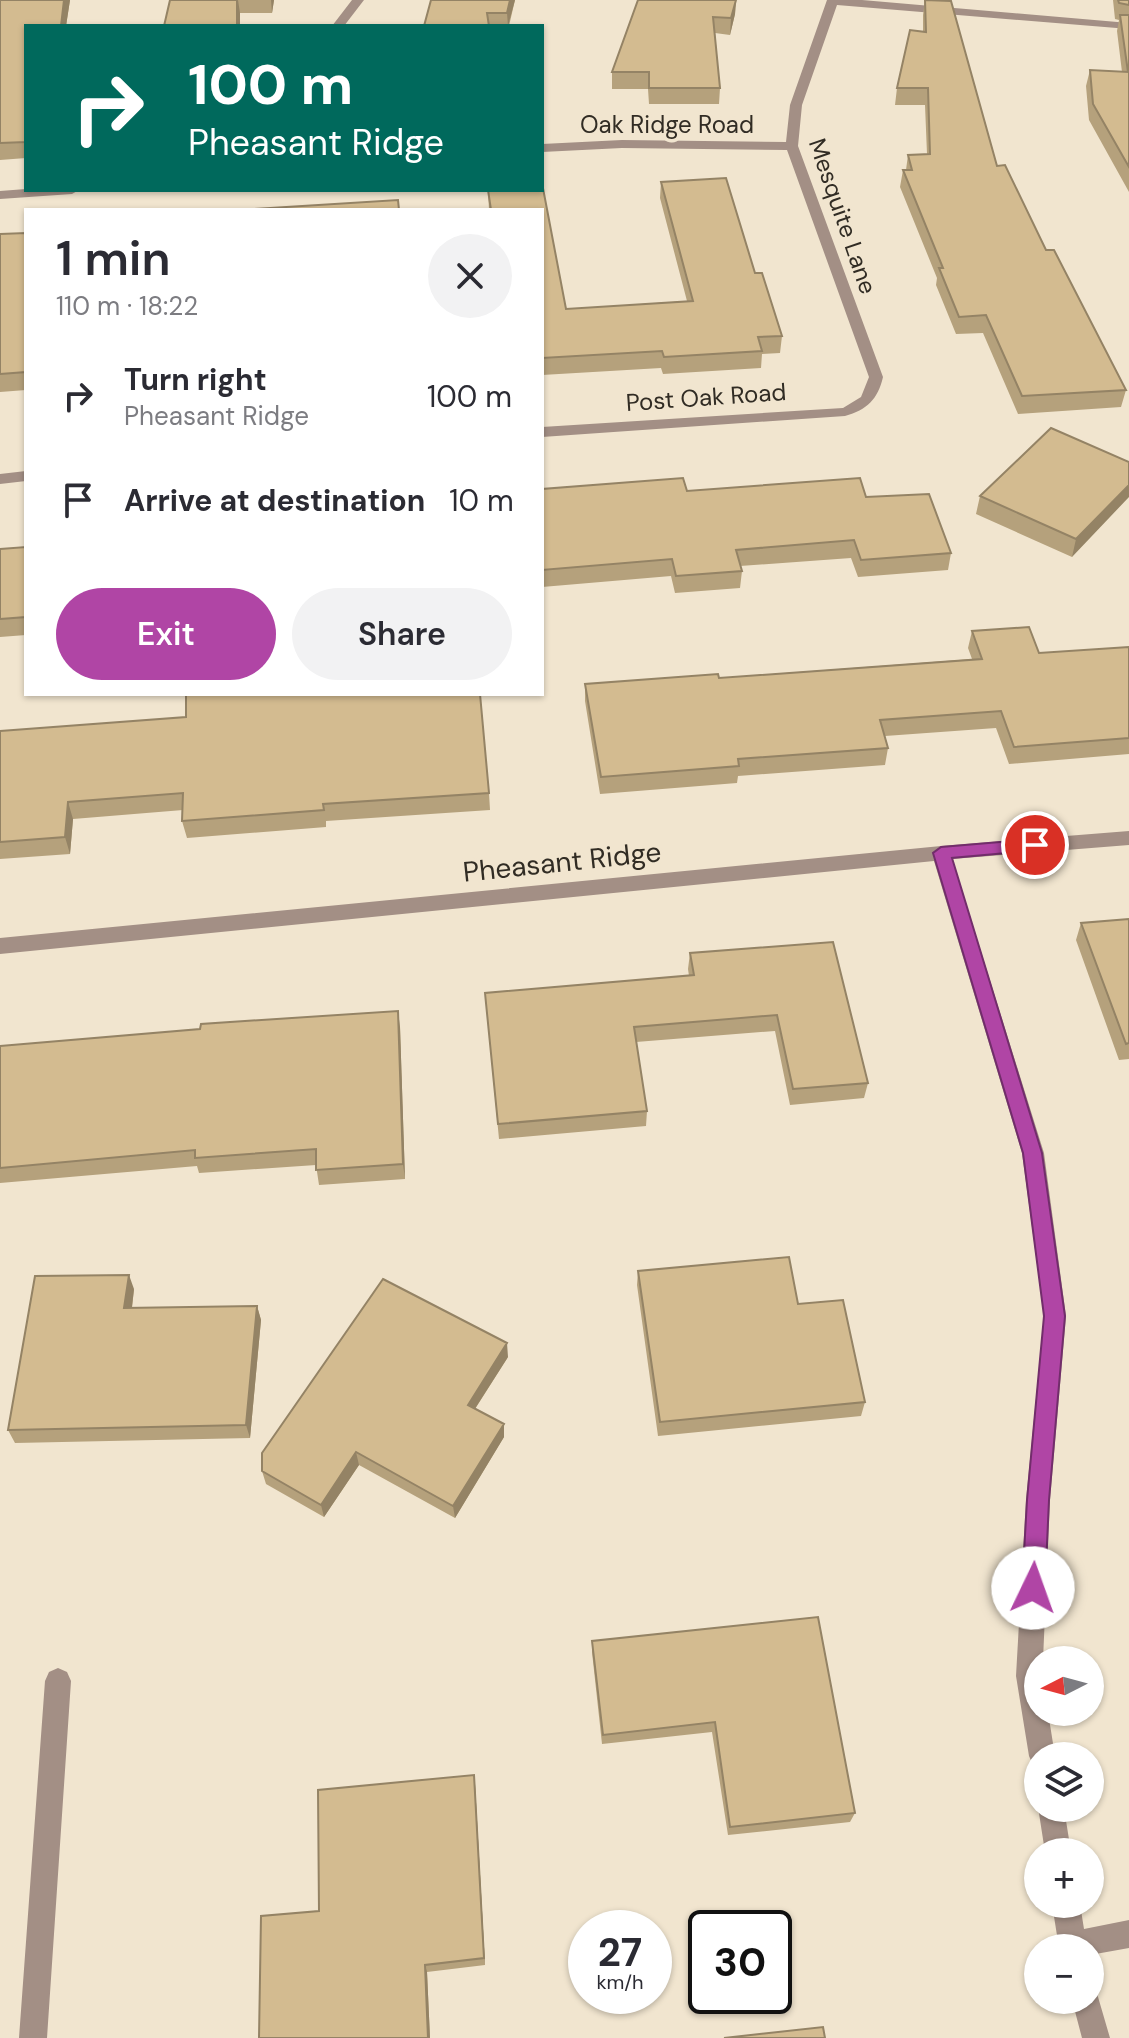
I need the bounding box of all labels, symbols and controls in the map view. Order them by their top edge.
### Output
text: 100 m [188,48,353,121]
icon: right [56,56,160,160]
street label: Oak Ridge Road [580,109,754,140]
text: Pheasant Ridge [188,119,444,166]
street label: Mesquite Lane [802,134,884,298]
text: 1 min [56,227,171,290]
button: close [428,234,512,318]
text: 110 m · 18:22 [56,289,198,323]
text: Turn right [124,360,267,399]
icon: right [56,374,100,418]
street label: Post Oak Road [625,376,787,418]
text: 100 m [427,377,512,416]
text: Pheasant Ridge [124,399,309,433]
icon: arrive [56,478,100,522]
text: Arrive at destination [124,481,425,520]
text: 10 m [449,481,514,520]
button: Exit [56,588,276,680]
button: Share [292,588,512,680]
pin [1001,811,1069,879]
icon: arrive [1013,823,1057,867]
street label: Pheasant Ridge [461,833,663,891]
position arrow [991,1546,1075,1630]
north arrow [1024,1646,1104,1726]
map controls [1024,1646,1104,2014]
button: layers [1024,1742,1104,1822]
button: + [1024,1838,1104,1918]
speed limit sign: 30 [688,1910,792,2014]
text: 27 [598,1926,642,1978]
button: − [1024,1934,1104,2014]
text: km/h [596,1969,644,1995]

